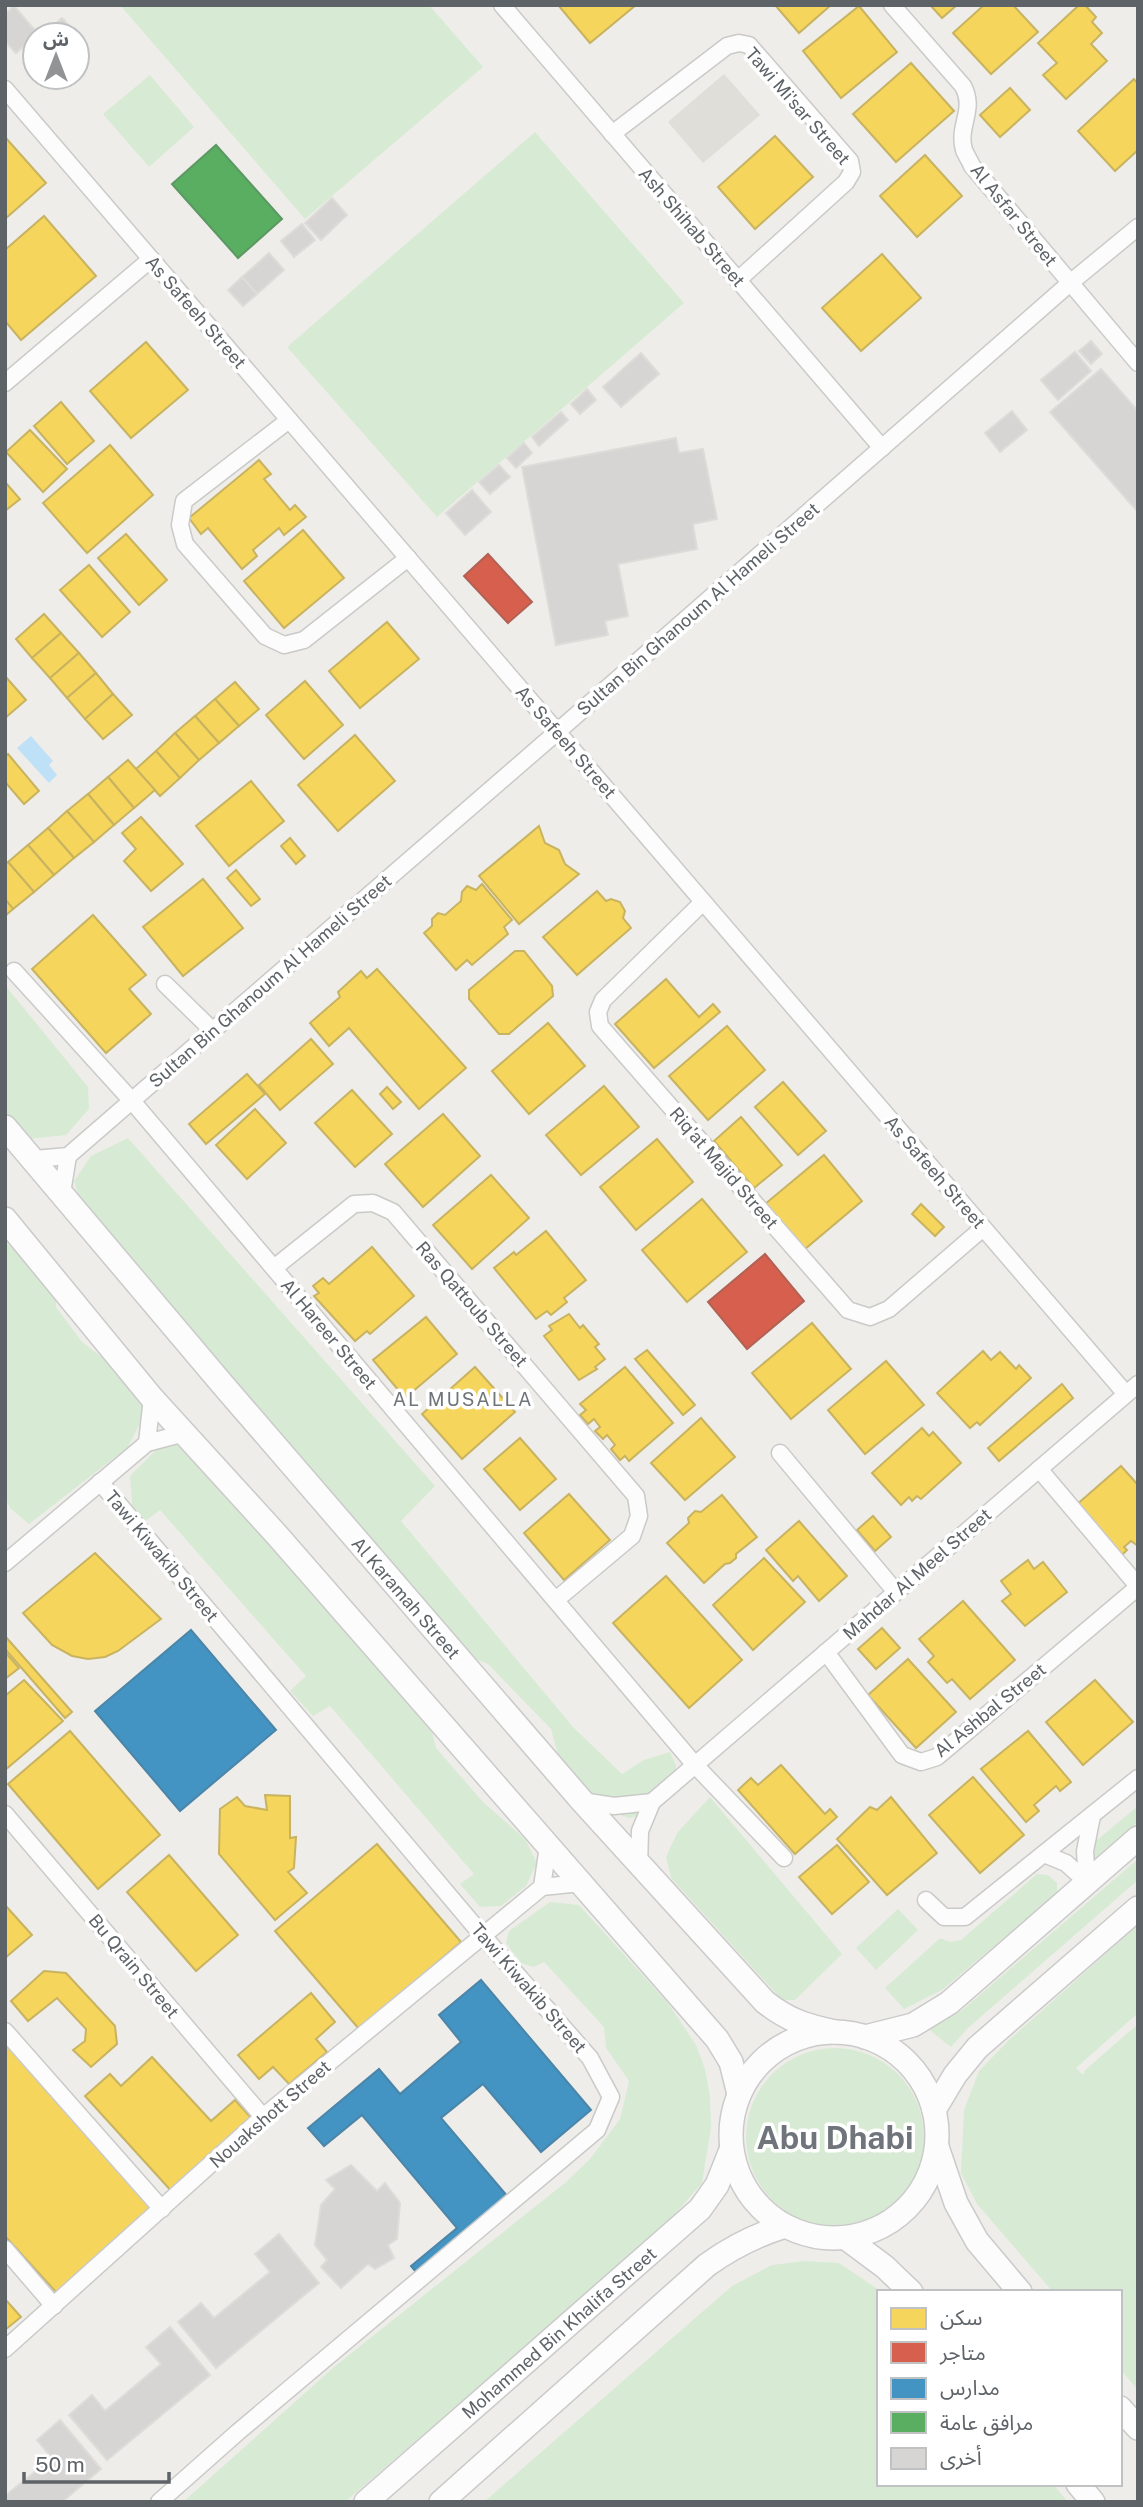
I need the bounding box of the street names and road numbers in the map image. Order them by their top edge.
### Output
street label: Tawi Mi'sar Street [741,43,855,169]
street label: Al Asfar Street [966,160,1062,270]
street label: Ash Shihab Street [634,163,750,291]
street label: As Safeeh Street [141,251,251,373]
street label: Sultan Bin Ghanoum Al Hameli Street [573,498,823,720]
street label: As Safeeh Street [511,681,621,803]
street label: Sultan Bin Ghanoum Al Hameli Street [145,870,395,1092]
street label: Riq'at Majid Street [665,1103,783,1233]
street label: As Safeeh Street [880,1111,990,1233]
street label: Ras Qattoub Street [412,1237,532,1371]
street label: Al Hareer Street [277,1275,381,1393]
street label: Tawi Kiwakib Street [101,1486,223,1626]
street label: Mahdar Al Meel Street [839,1504,995,1644]
street label: Al Karamah Street [347,1533,465,1663]
street label: Al Ashbal Street [930,1659,1050,1761]
street label: Bu Qrain Street [85,1910,183,2022]
street label: Tawi Kiwakib Street [467,1919,591,2057]
street label: Nouakshott Street [205,2056,335,2172]
street label: Mohammed Bin Khalifa Street [458,2243,660,2423]

